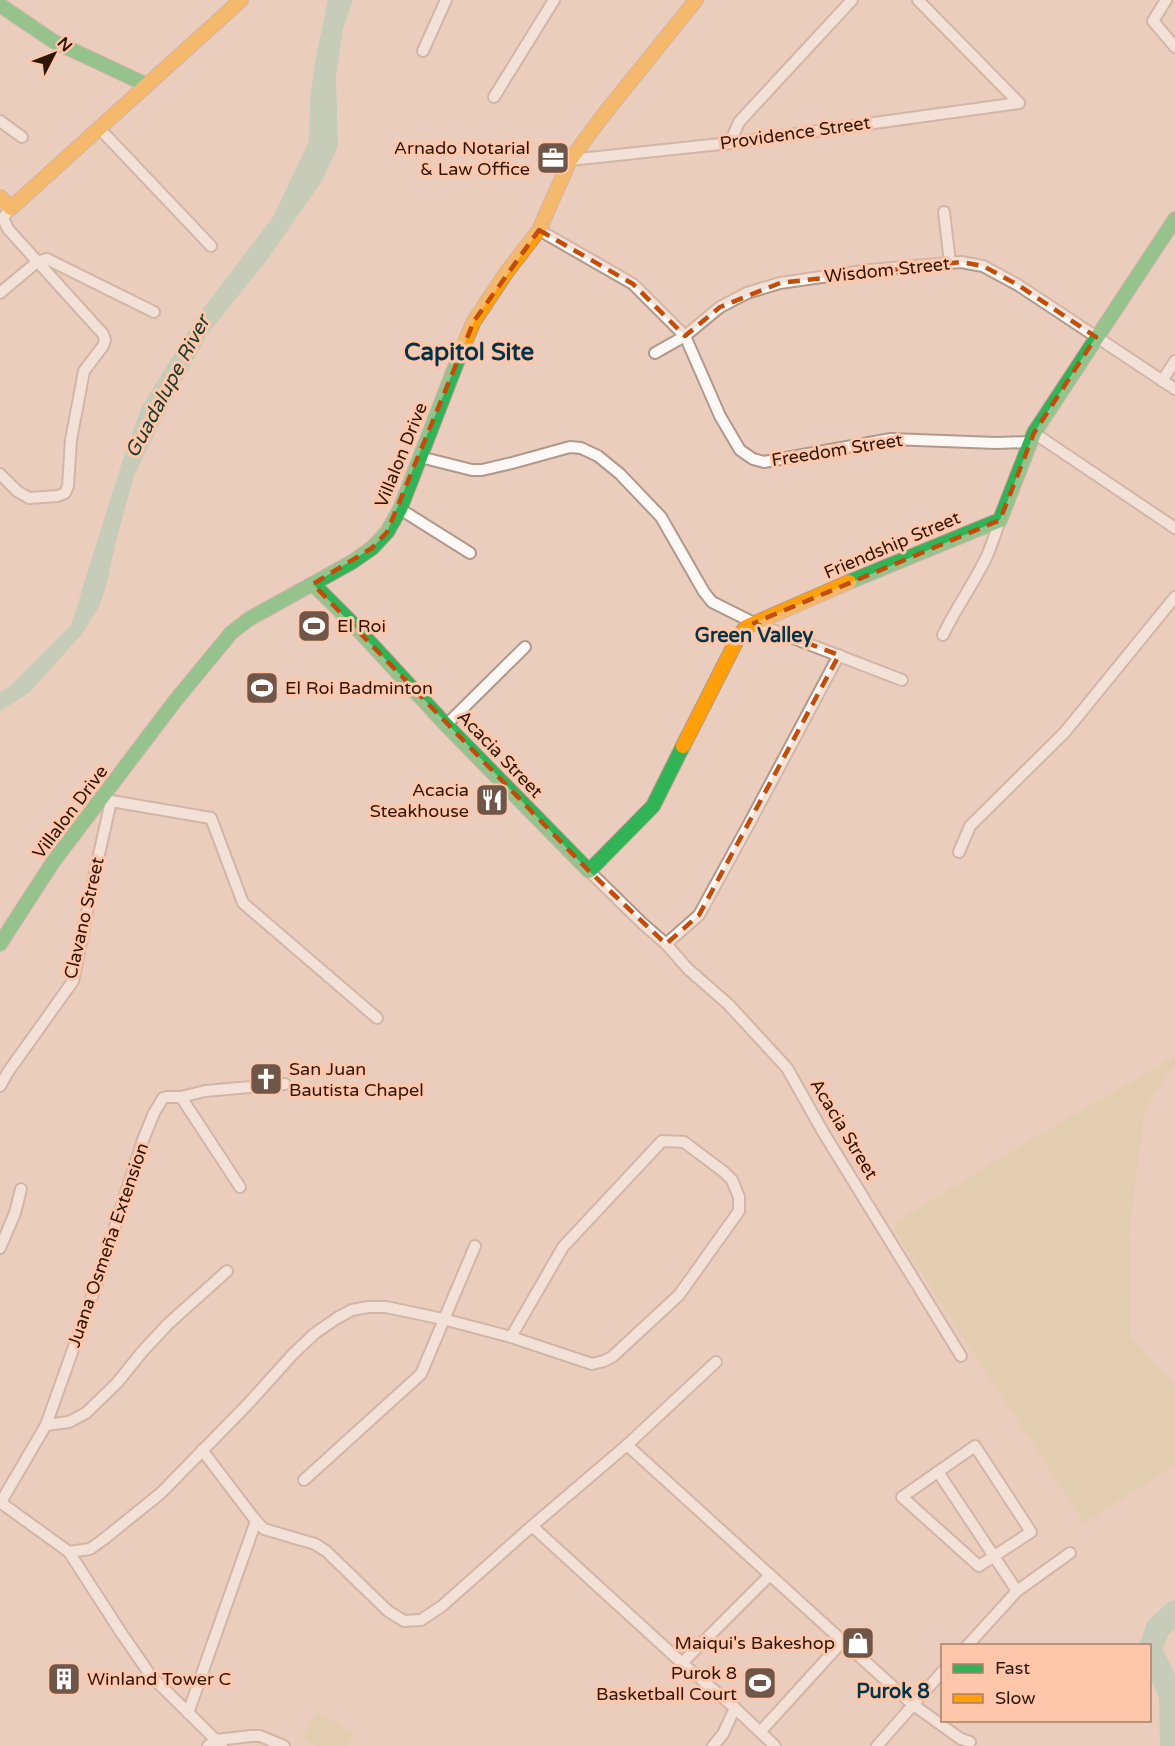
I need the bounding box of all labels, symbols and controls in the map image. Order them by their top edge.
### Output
north arrow [24,24,84,84]
text: N [53,33,76,56]
street label: Providence Street [718,112,872,154]
place label: Arnado Notarial & Law Office [394,137,530,180]
office icon: Arnado Notarial & Law Office [535,140,571,176]
street label: Wisdom Street [823,252,951,288]
water label: Guadalupe River [120,310,217,462]
district label: Capitol Site [404,338,535,367]
street label: Villalon Drive [370,399,432,511]
street label: Freedom Street [770,429,904,471]
street label: Friendship Street [821,506,964,584]
sports icon: El Roi [296,608,332,644]
place label: El Roi [337,615,386,637]
district label: Green Valley [695,624,813,648]
sports icon: El Roi Badminton [244,670,280,706]
place label: El Roi Badminton [285,677,433,699]
street label: Acacia Street [453,706,547,802]
street label: Villalon Drive [28,761,112,863]
place label: Acacia Steakhouse [370,779,469,822]
restaurant icon: Acacia Steakhouse [474,782,510,818]
street label: Clavano Street [59,855,109,981]
place label: San Juan Bautista Chapel [289,1058,424,1101]
church icon: San Juan Bautista Chapel [248,1061,284,1097]
street label: Acacia Street [805,1075,883,1183]
street label: Juana Osmeña Extension [63,1140,153,1350]
shop icon: Maiqui's Bakeshop [840,1625,876,1661]
place label: Maiqui's Bakeshop [675,1632,835,1654]
legend [941,1644,1151,1722]
text: Fast [995,1657,1030,1679]
building icon: Winland Tower C [46,1661,82,1697]
place label: Purok 8 Basketball Court [596,1662,737,1705]
sports icon: Purok 8 Basketball Court [742,1665,778,1701]
place label: Winland Tower C [87,1668,231,1690]
district label: Purok 8 [856,1680,930,1704]
text: Slow [995,1687,1036,1709]

